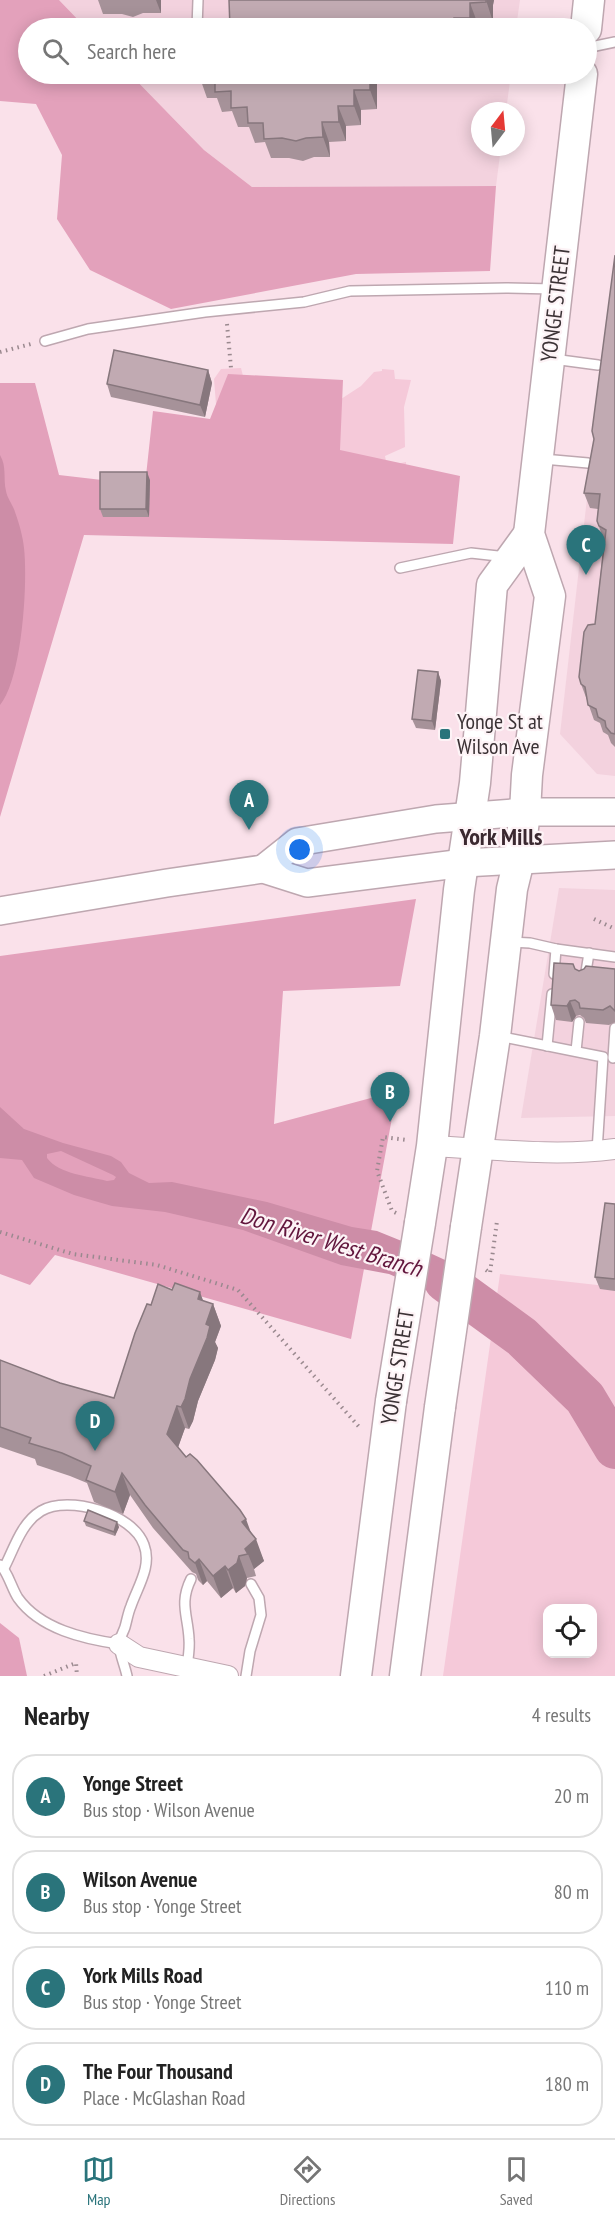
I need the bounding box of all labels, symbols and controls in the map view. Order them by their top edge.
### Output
search box [18,18,597,84]
icon: search [39,35,72,68]
text: Search here [87,37,176,65]
north arrow [471,102,525,156]
street label: YONGE STREET [534,244,576,364]
pin: C [566,526,606,575]
place label: Yonge St at Wilson Ave [457,707,543,760]
marker: Yonge St at Wilson Ave [438,727,452,741]
pin: A [230,780,268,830]
district label: York Mills [458,821,543,852]
your location [285,835,314,864]
pin: B [370,1072,410,1122]
water label: Don River West Branch [237,1199,427,1284]
street label: YONGE STREET [374,1307,420,1427]
pin: D [76,1402,115,1451]
map controls [543,1604,597,1658]
button: locate [543,1604,597,1658]
text: Nearby [24,1699,89,1732]
text: 4 results [532,1702,591,1728]
text: Yonge Street [83,1769,183,1797]
text: A [40,1783,51,1809]
text: 20 m [554,1783,589,1809]
text: Bus stop · Wilson Avenue [83,1797,255,1823]
text: Wilson Avenue [83,1865,197,1893]
text: B [41,1879,50,1905]
text: 80 m [554,1879,589,1905]
text: Bus stop · Yonge Street [83,1893,241,1919]
text: York Mills Road [83,1961,202,1989]
text: C [41,1975,50,2001]
text: 110 m [545,1975,589,2001]
text: Bus stop · Yonge Street [83,1989,241,2015]
text: The Four Thousand [83,2057,233,2085]
text: D [40,2071,51,2097]
text: 180 m [545,2071,589,2097]
text: Place · McGlashan Road [83,2085,246,2111]
tab: Map [82,2153,115,2209]
tab: Directions [280,2153,335,2209]
tab: Saved [500,2153,533,2209]

